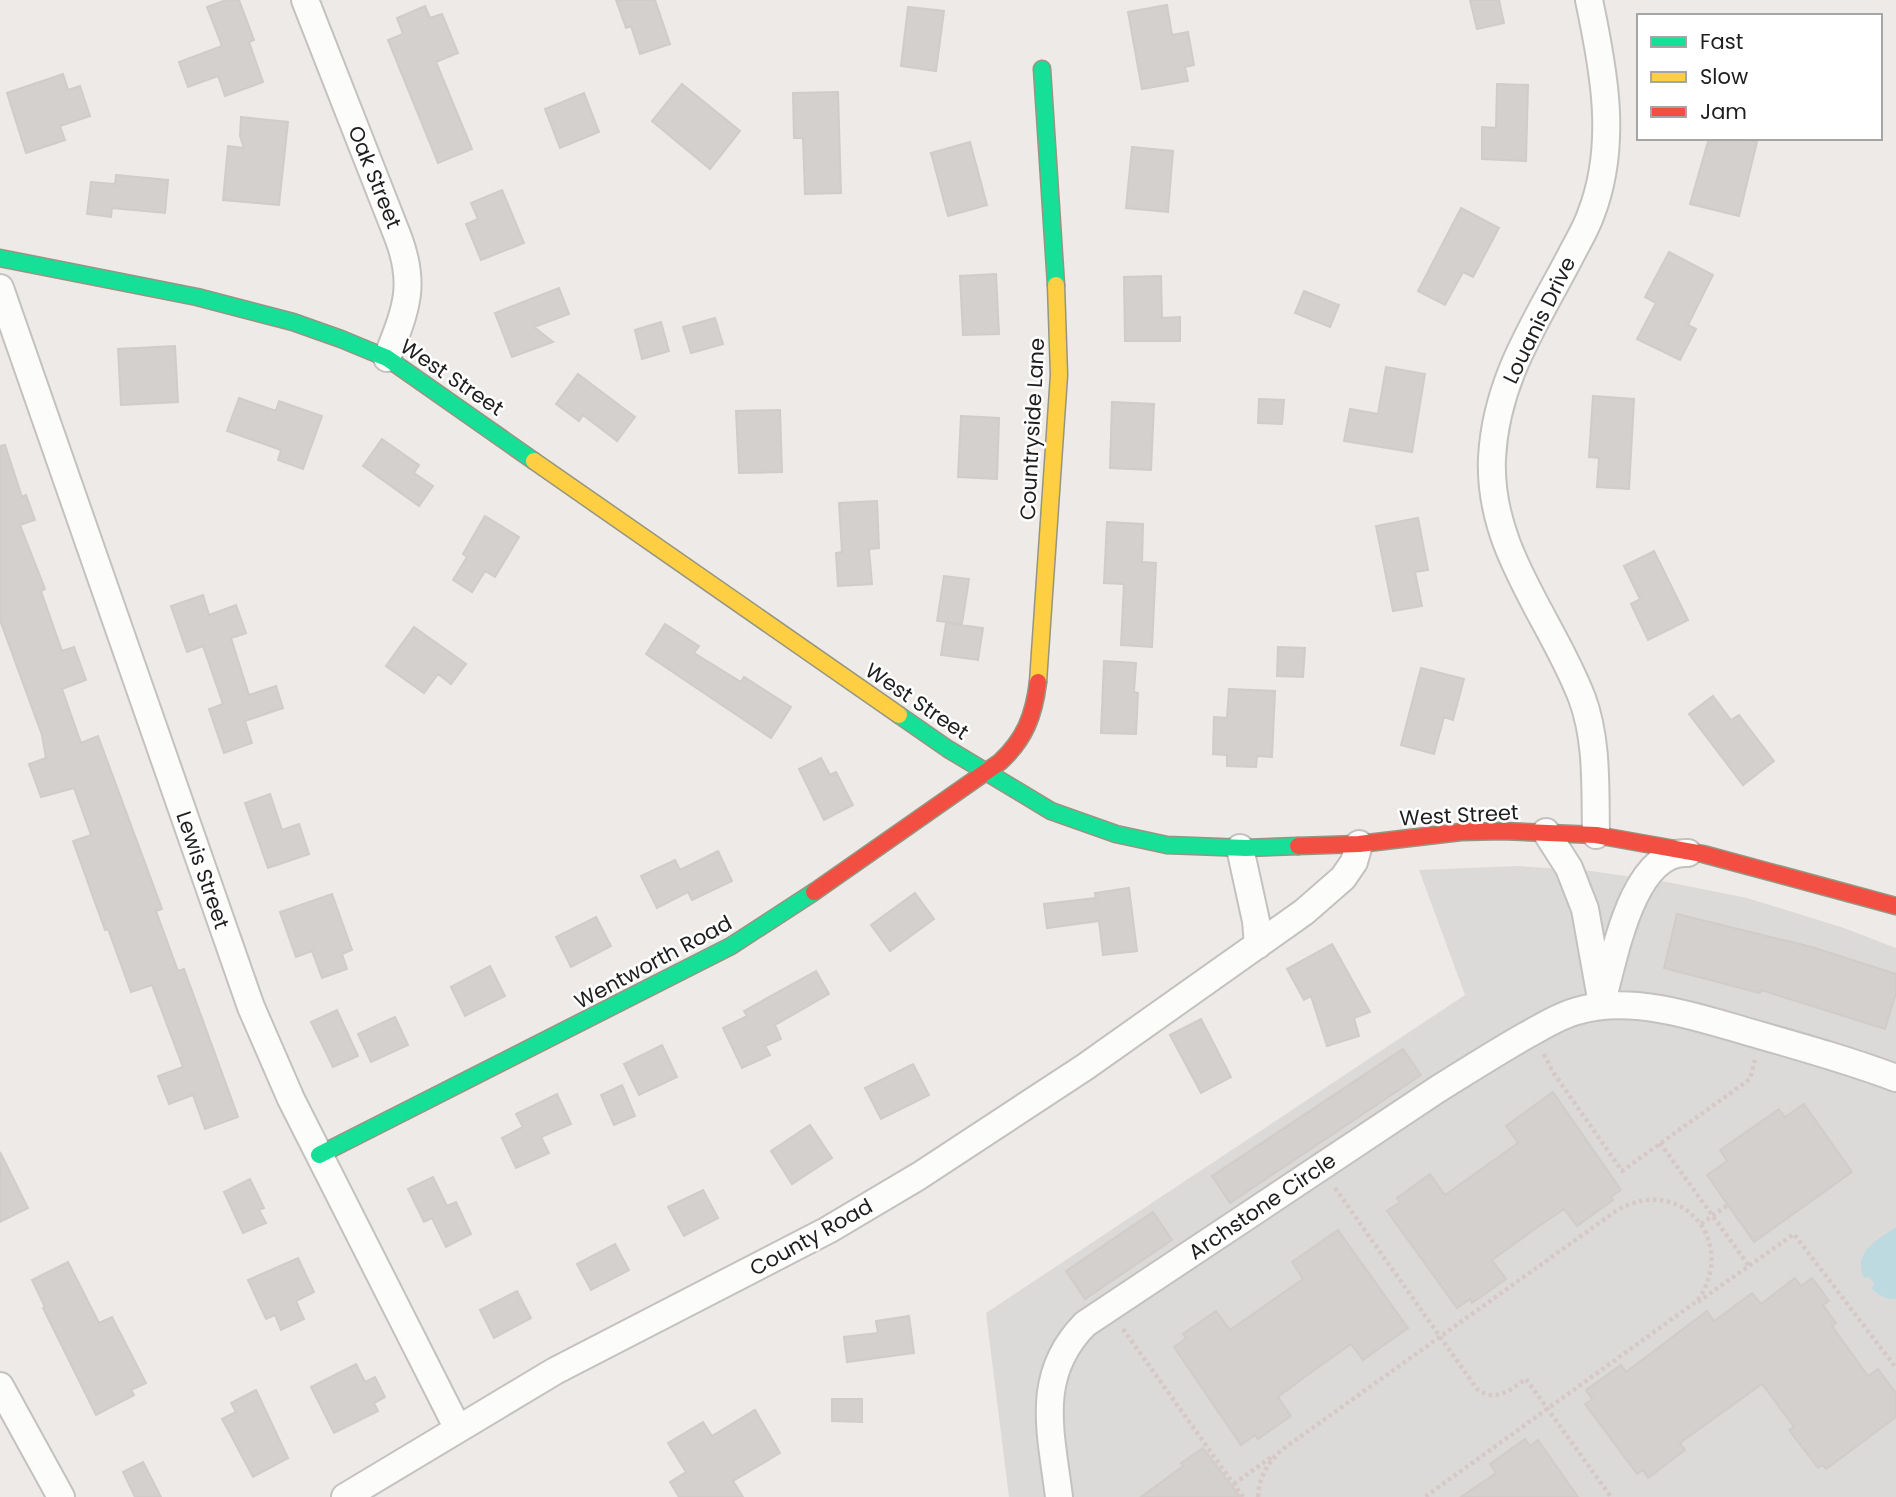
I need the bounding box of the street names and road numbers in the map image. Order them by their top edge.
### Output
street label: Oak Street [341,121,409,233]
street label: Louanis Drive [1496,252,1582,388]
street label: West Street [394,332,510,422]
street label: Countryside Lane [1013,337,1051,521]
street label: West Street [859,656,975,746]
street label: West Street [1399,797,1519,833]
street label: Lewis Street [169,807,237,933]
street label: Wentworth Road [569,908,737,1016]
street label: Archstone Circle [1182,1146,1342,1266]
street label: County Road [744,1191,878,1283]

